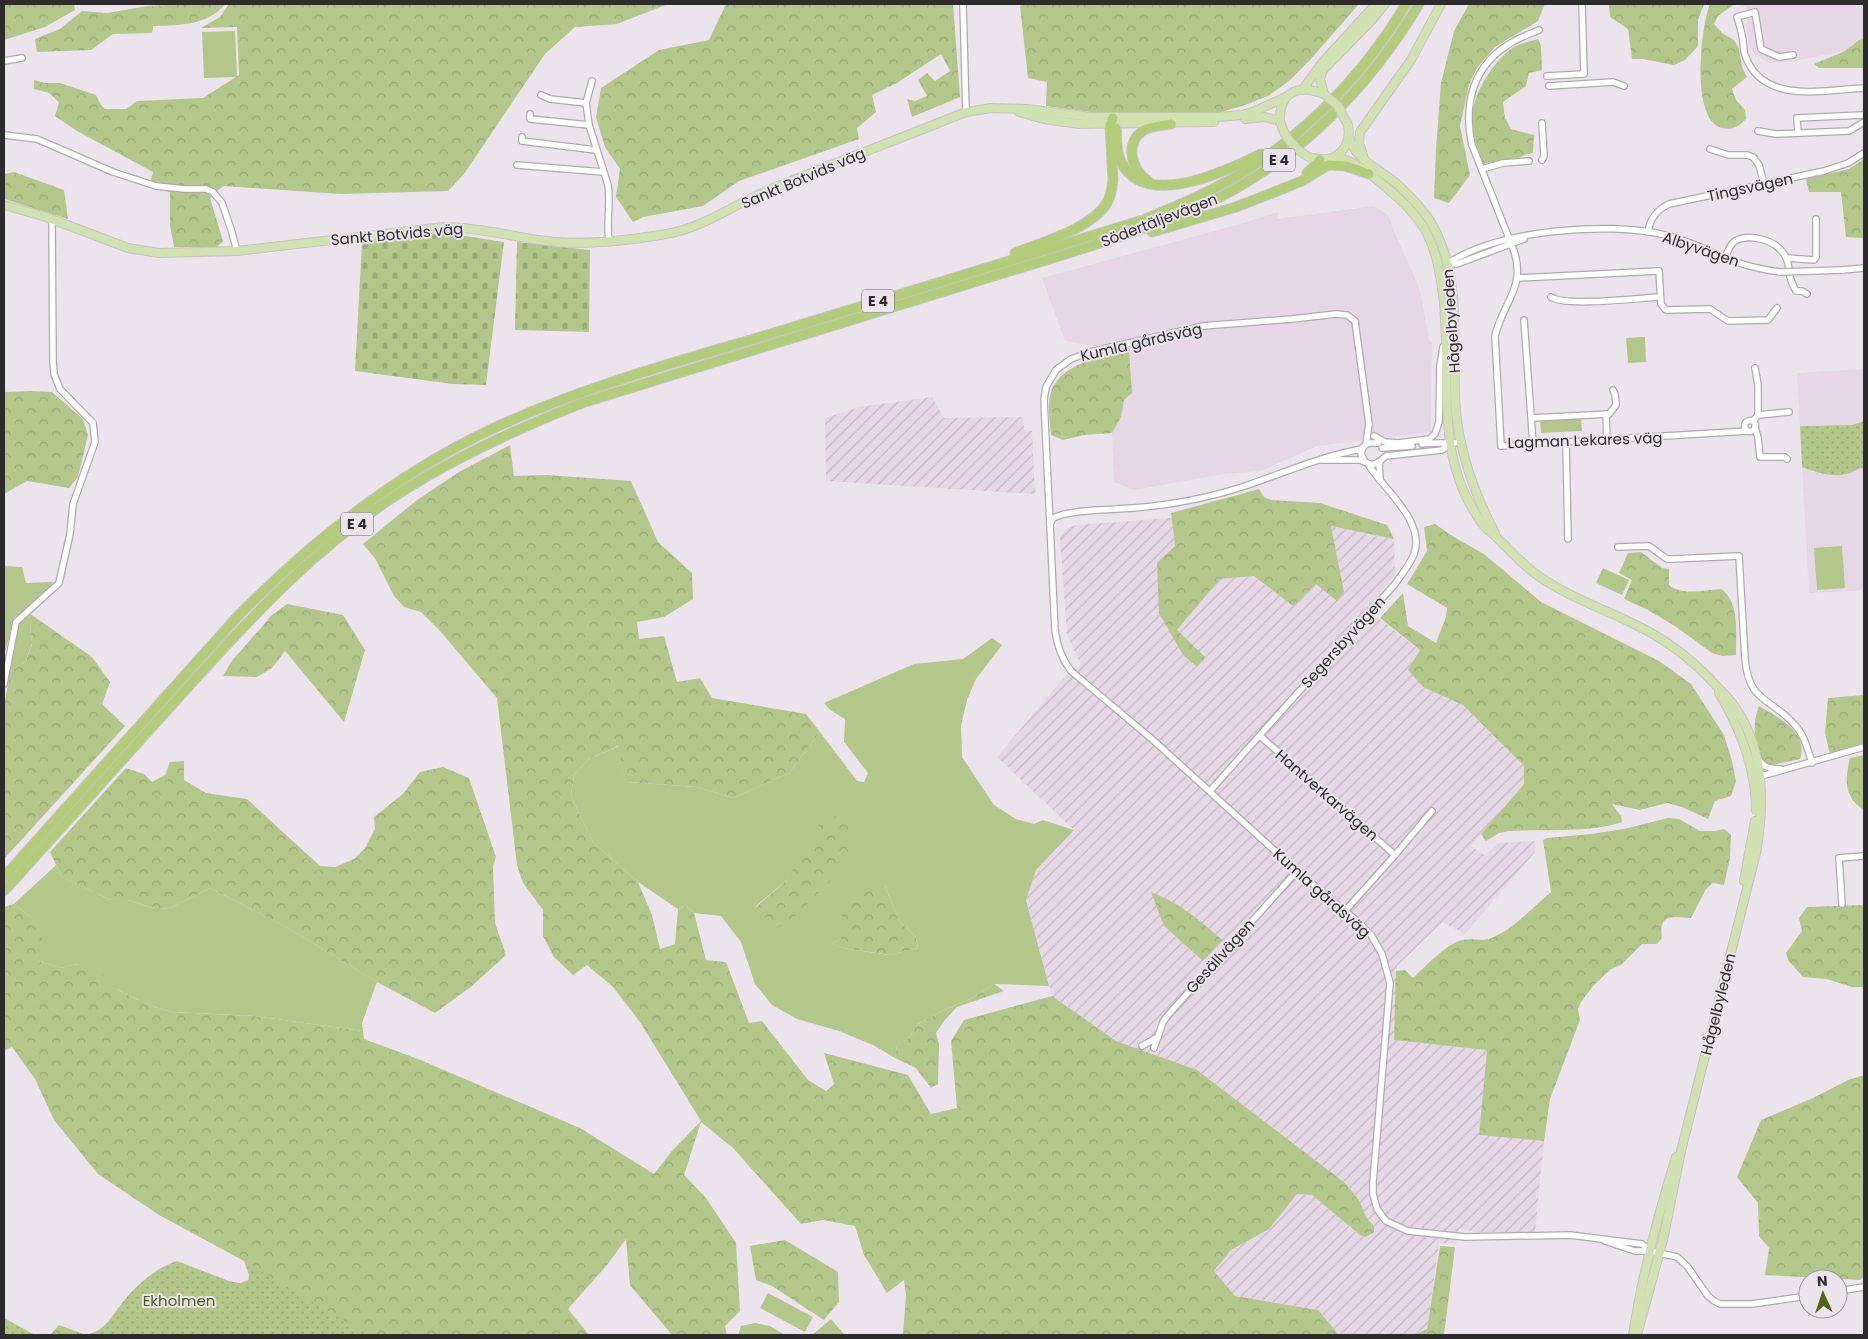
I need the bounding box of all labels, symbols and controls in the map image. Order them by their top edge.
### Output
street label: Sankt Botvids väg [738,142,868,214]
road number: E 4 [1263,148,1295,172]
street label: Tingsvägen [1705,168,1795,206]
street label: Södertäljevägen [1098,188,1220,252]
street label: Sankt Botvids väg [330,218,464,250]
street label: Albyvägen [1660,226,1742,272]
street label: Hågelbyleden [1437,268,1465,374]
road number: E 4 [862,290,894,312]
street label: Kumla gårdsväg [1078,318,1204,366]
street label: Lagman Lekares väg [1507,427,1663,453]
road number: E 4 [341,512,373,536]
street label: Segersbyvägen [1296,591,1390,693]
street label: Hantverkarvägen [1271,744,1383,846]
street label: Kumla gårdsväg [1269,844,1375,942]
street label: Gesällvägen [1181,914,1259,998]
street label: Hågelbyleden [1695,951,1741,1057]
north arrow [1798,1269,1848,1319]
text: N [1817,1271,1828,1291]
park label: Ekholmen [143,1290,215,1311]

